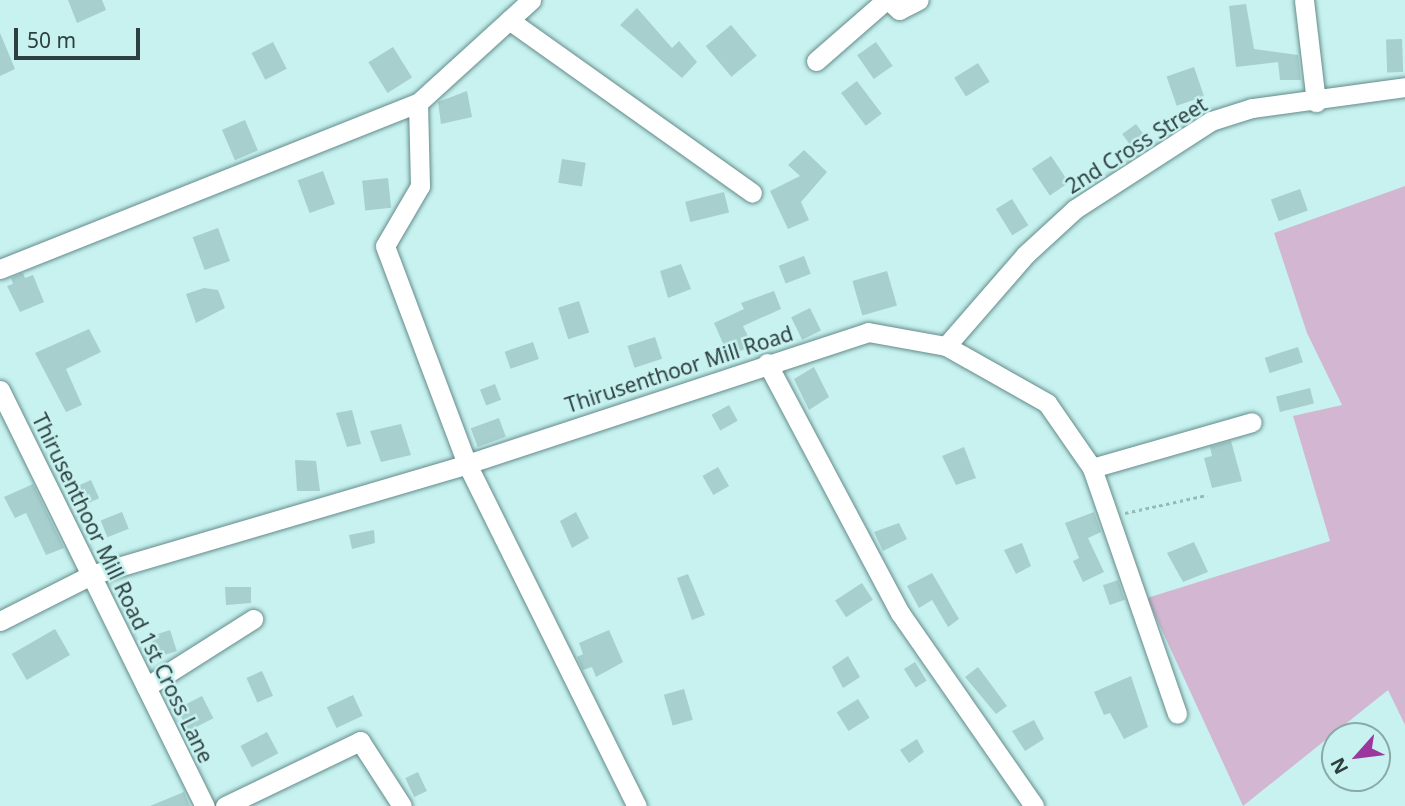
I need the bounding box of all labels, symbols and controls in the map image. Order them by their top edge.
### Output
scale bar [18,14,144,58]
text: 50 m [27,26,76,54]
street label: 2nd Cross Street [1061,91,1211,199]
street label: Thirusenthoor Mill Road [562,320,796,418]
street label: Thirusenthoor Mill Road 1st Cross Lane [27,409,219,767]
north arrow [1321,722,1391,792]
text: N [1324,753,1354,779]

